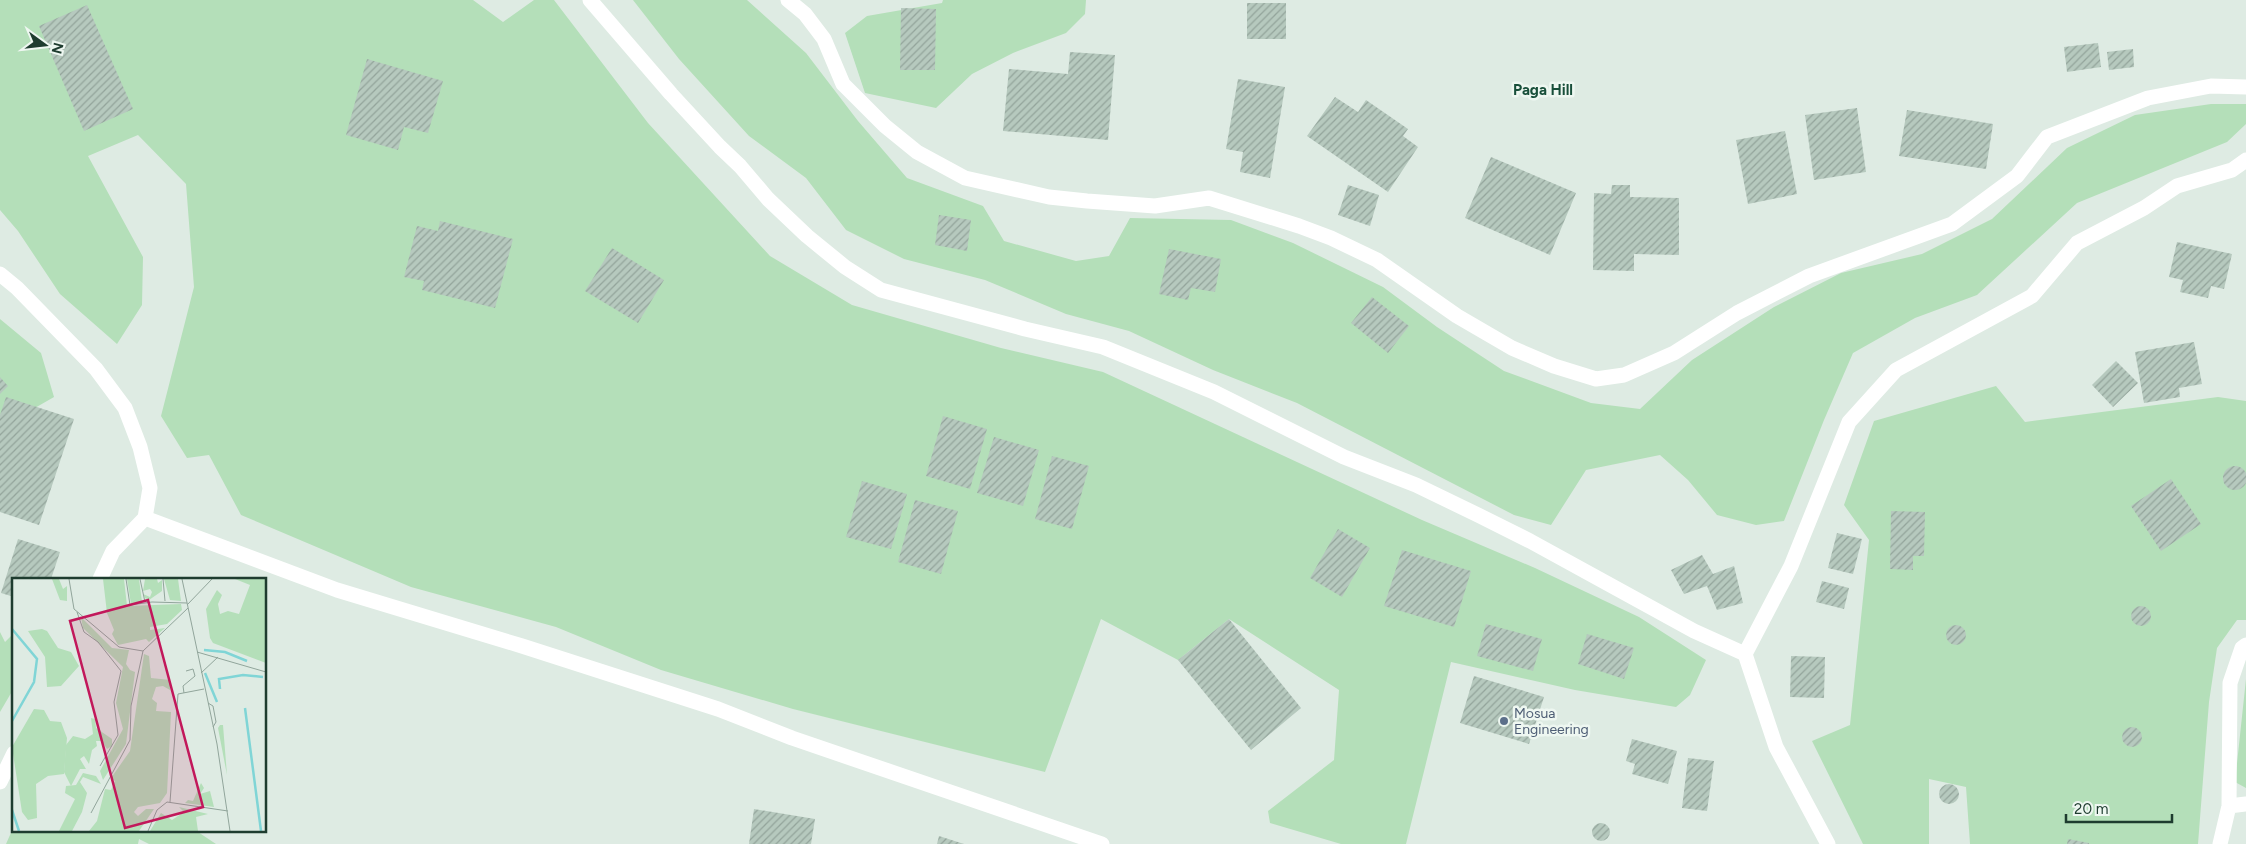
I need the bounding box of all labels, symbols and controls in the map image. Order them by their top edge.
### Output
north arrow [20,20,70,70]
text: N [47,41,67,56]
district label: Paga Hill [1513,81,1573,99]
inset map [12,578,266,832]
place label: Mosua Engineering [1514,705,1589,738]
marker: Mosua Engineering [1498,715,1510,727]
scale bar [2066,792,2172,824]
text: 20 m [2074,800,2108,818]

